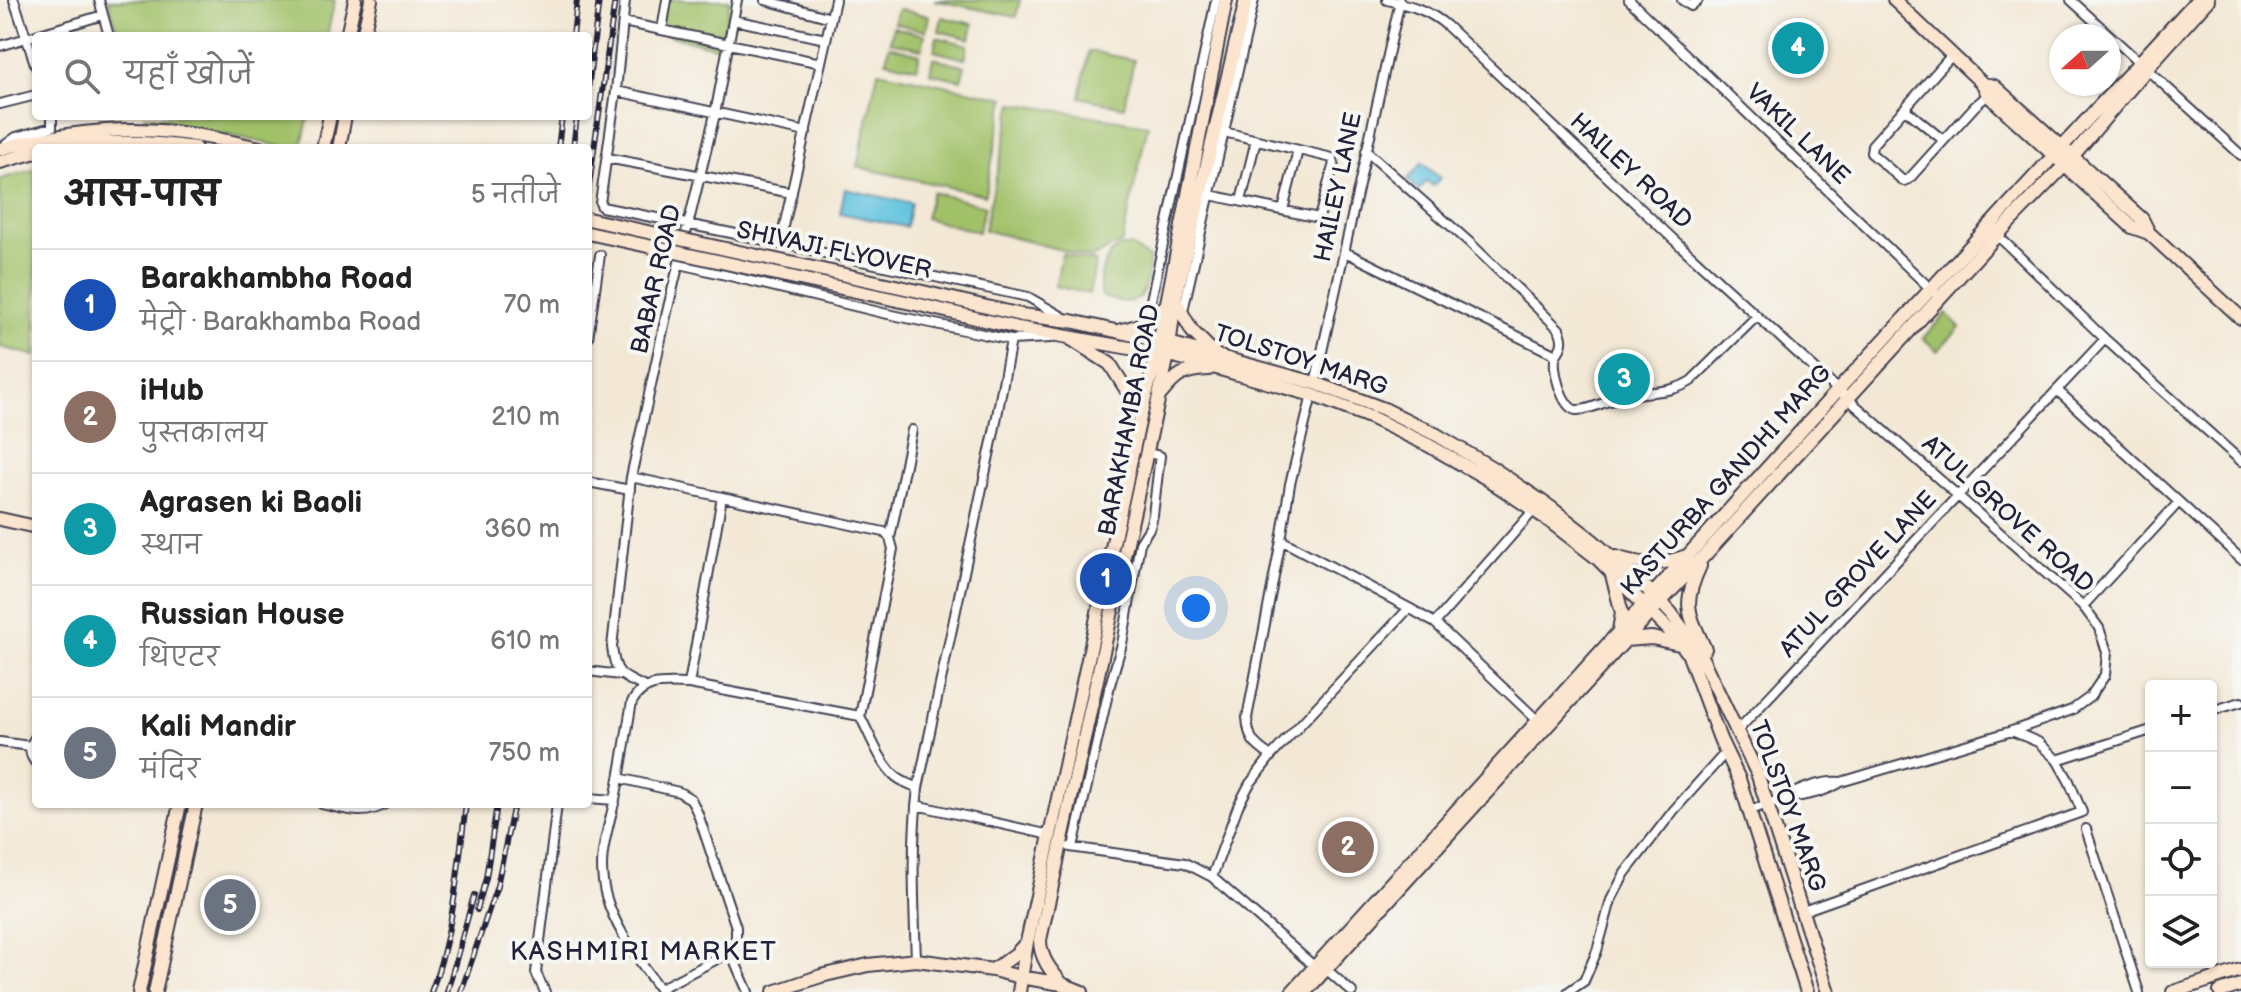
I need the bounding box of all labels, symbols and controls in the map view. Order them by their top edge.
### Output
pin: 4 [1772,18,1824,78]
north arrow [2049,24,2121,96]
search box [32,32,592,120]
icon: search [60,54,104,98]
text: यहाँ खोजें [124,57,253,93]
street label: VAKIL LANE [1740,77,1856,191]
street label: HAILEY ROAD [1564,107,1698,235]
street label: HAILEY LANE [1308,110,1368,264]
text: आस-पास [64,174,220,215]
text: 5 नतीजे [471,180,560,211]
street label: BABAR ROAD [625,201,687,357]
street label: SHIVAJI FLYOVER [734,215,934,285]
text: Barakhambha Road [140,261,413,297]
text: 1 [85,290,95,321]
text: 70 m [503,290,560,321]
street label: BARAKHAMBA ROAD [1092,302,1166,538]
text: मेट्रो · Barakhamba Road [140,307,421,338]
street label: TOLSTOY MARG [1211,318,1391,402]
pin: 3 [1598,349,1650,409]
street label: KASTURBA GANDHI MARG [1615,359,1837,601]
text: iHub [140,373,204,409]
text: 2 [82,402,98,433]
text: 210 m [491,402,560,433]
text: पुस्तकालय [140,419,267,450]
street label: ATUL GROVE ROAD [1916,429,2100,599]
text: Agrasen ki Baoli [140,485,362,521]
street label: ATUL GROVE LANE [1773,485,1943,663]
text: 3 [82,514,98,545]
text: 360 m [484,514,560,545]
text: स्थान [140,531,202,562]
pin: 1 [1080,549,1132,609]
your location [1176,588,1216,628]
text: Russian House [140,597,344,633]
text: 4 [82,626,98,657]
text: 610 m [490,626,560,657]
text: थिएटर [140,643,220,674]
map controls [2145,680,2217,968]
button: + [2145,680,2217,752]
text: Kali Mandir [140,709,296,745]
street label: TOLSTOY MARG [1744,716,1832,896]
text: 5 [82,738,98,769]
text: 750 m [489,738,560,769]
button: − [2145,752,2217,824]
text: मंदिर [140,755,200,786]
pin: 2 [1322,817,1374,877]
button: locate [2145,824,2217,896]
pin: 5 [204,875,256,935]
button: layers [2145,896,2217,968]
district label: KASHMIRI MARKET [510,937,778,968]

